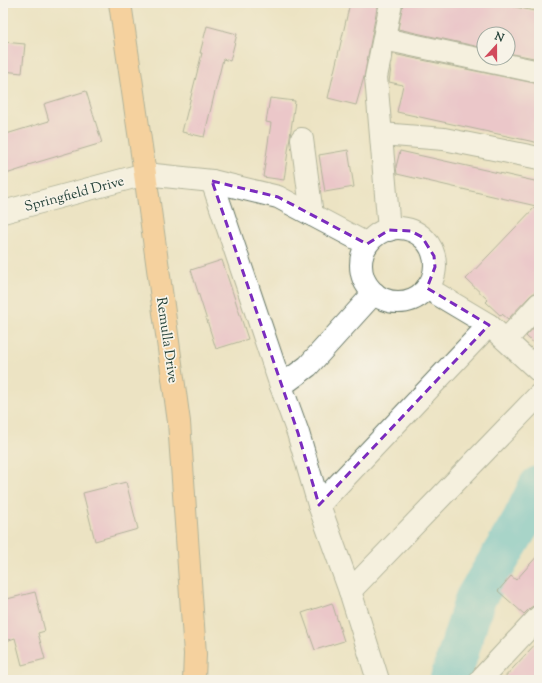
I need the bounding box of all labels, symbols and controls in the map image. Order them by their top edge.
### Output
north arrow [476,26,516,66]
text: N [491,28,506,47]
street label: Springfield Drive [22,172,127,218]
street label: Remulla Drive [150,296,182,385]

